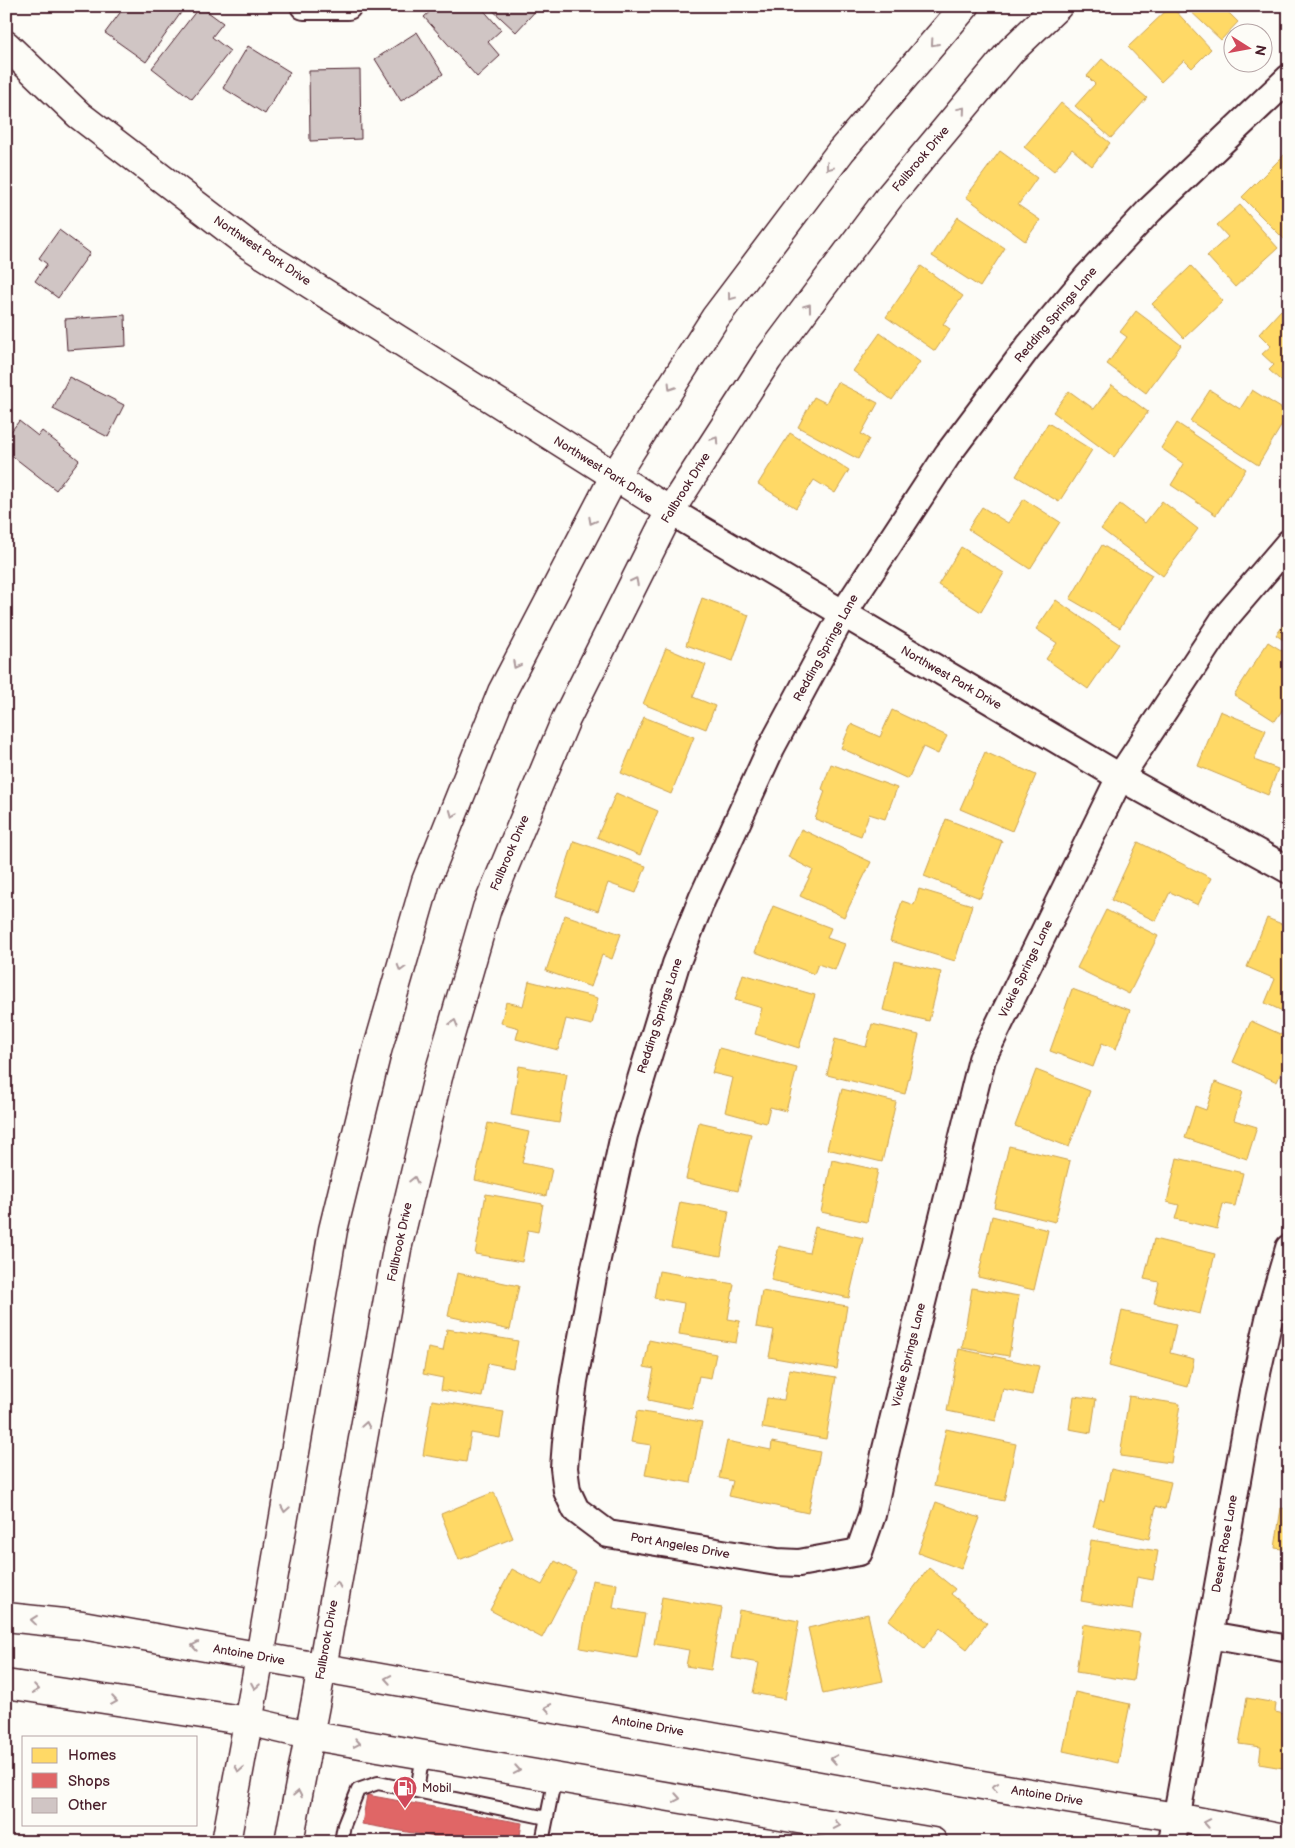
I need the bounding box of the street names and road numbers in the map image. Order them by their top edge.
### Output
street label: Fallbrook Drive [889,123,953,195]
street label: Northwest Park Drive [211,213,313,289]
street label: Redding Springs Lane [1012,264,1100,366]
street label: Northwest Park Drive [551,433,655,507]
street label: Fallbrook Drive [658,450,714,526]
street label: Redding Springs Lane [790,592,862,704]
street label: Northwest Park Drive [898,643,1004,713]
street label: Fallbrook Drive [487,813,533,893]
street label: Vickie Springs Lane [996,918,1056,1020]
street label: Redding Springs Lane [634,956,686,1076]
street label: Fallbrook Drive [384,1201,416,1283]
street label: Vickie Springs Lane [889,1301,929,1409]
street label: Desert Rose Lane [1209,1494,1241,1594]
street label: Port Angeles Drive [629,1530,731,1562]
street label: Fallbrook Drive [313,1599,341,1681]
street label: Antoine Drive [212,1641,286,1669]
street label: Antoine Drive [611,1712,685,1740]
street label: Antoine Drive [1010,1783,1084,1809]

